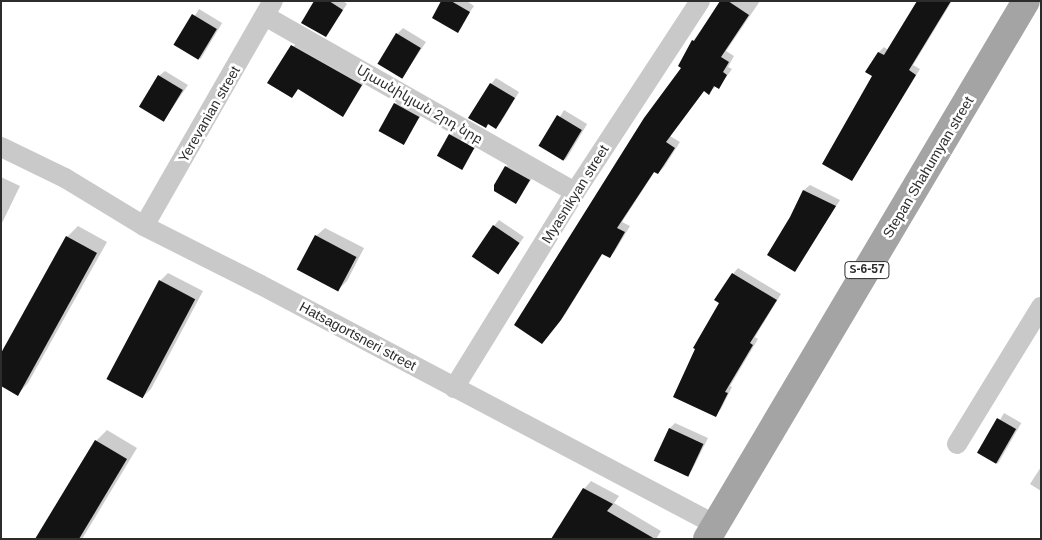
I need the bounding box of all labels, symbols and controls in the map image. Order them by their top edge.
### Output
street label: Մյասնիկյան 2րդ նրբ [354,61,486,147]
street label: Yerevanian street [175,63,243,165]
street label: Stepan Shahumyan street [879,93,977,241]
street label: Myasnikyan street [538,142,612,246]
road number: Տ-6-57 [843,260,891,280]
street label: Hatsagortsneri street [297,298,419,374]

